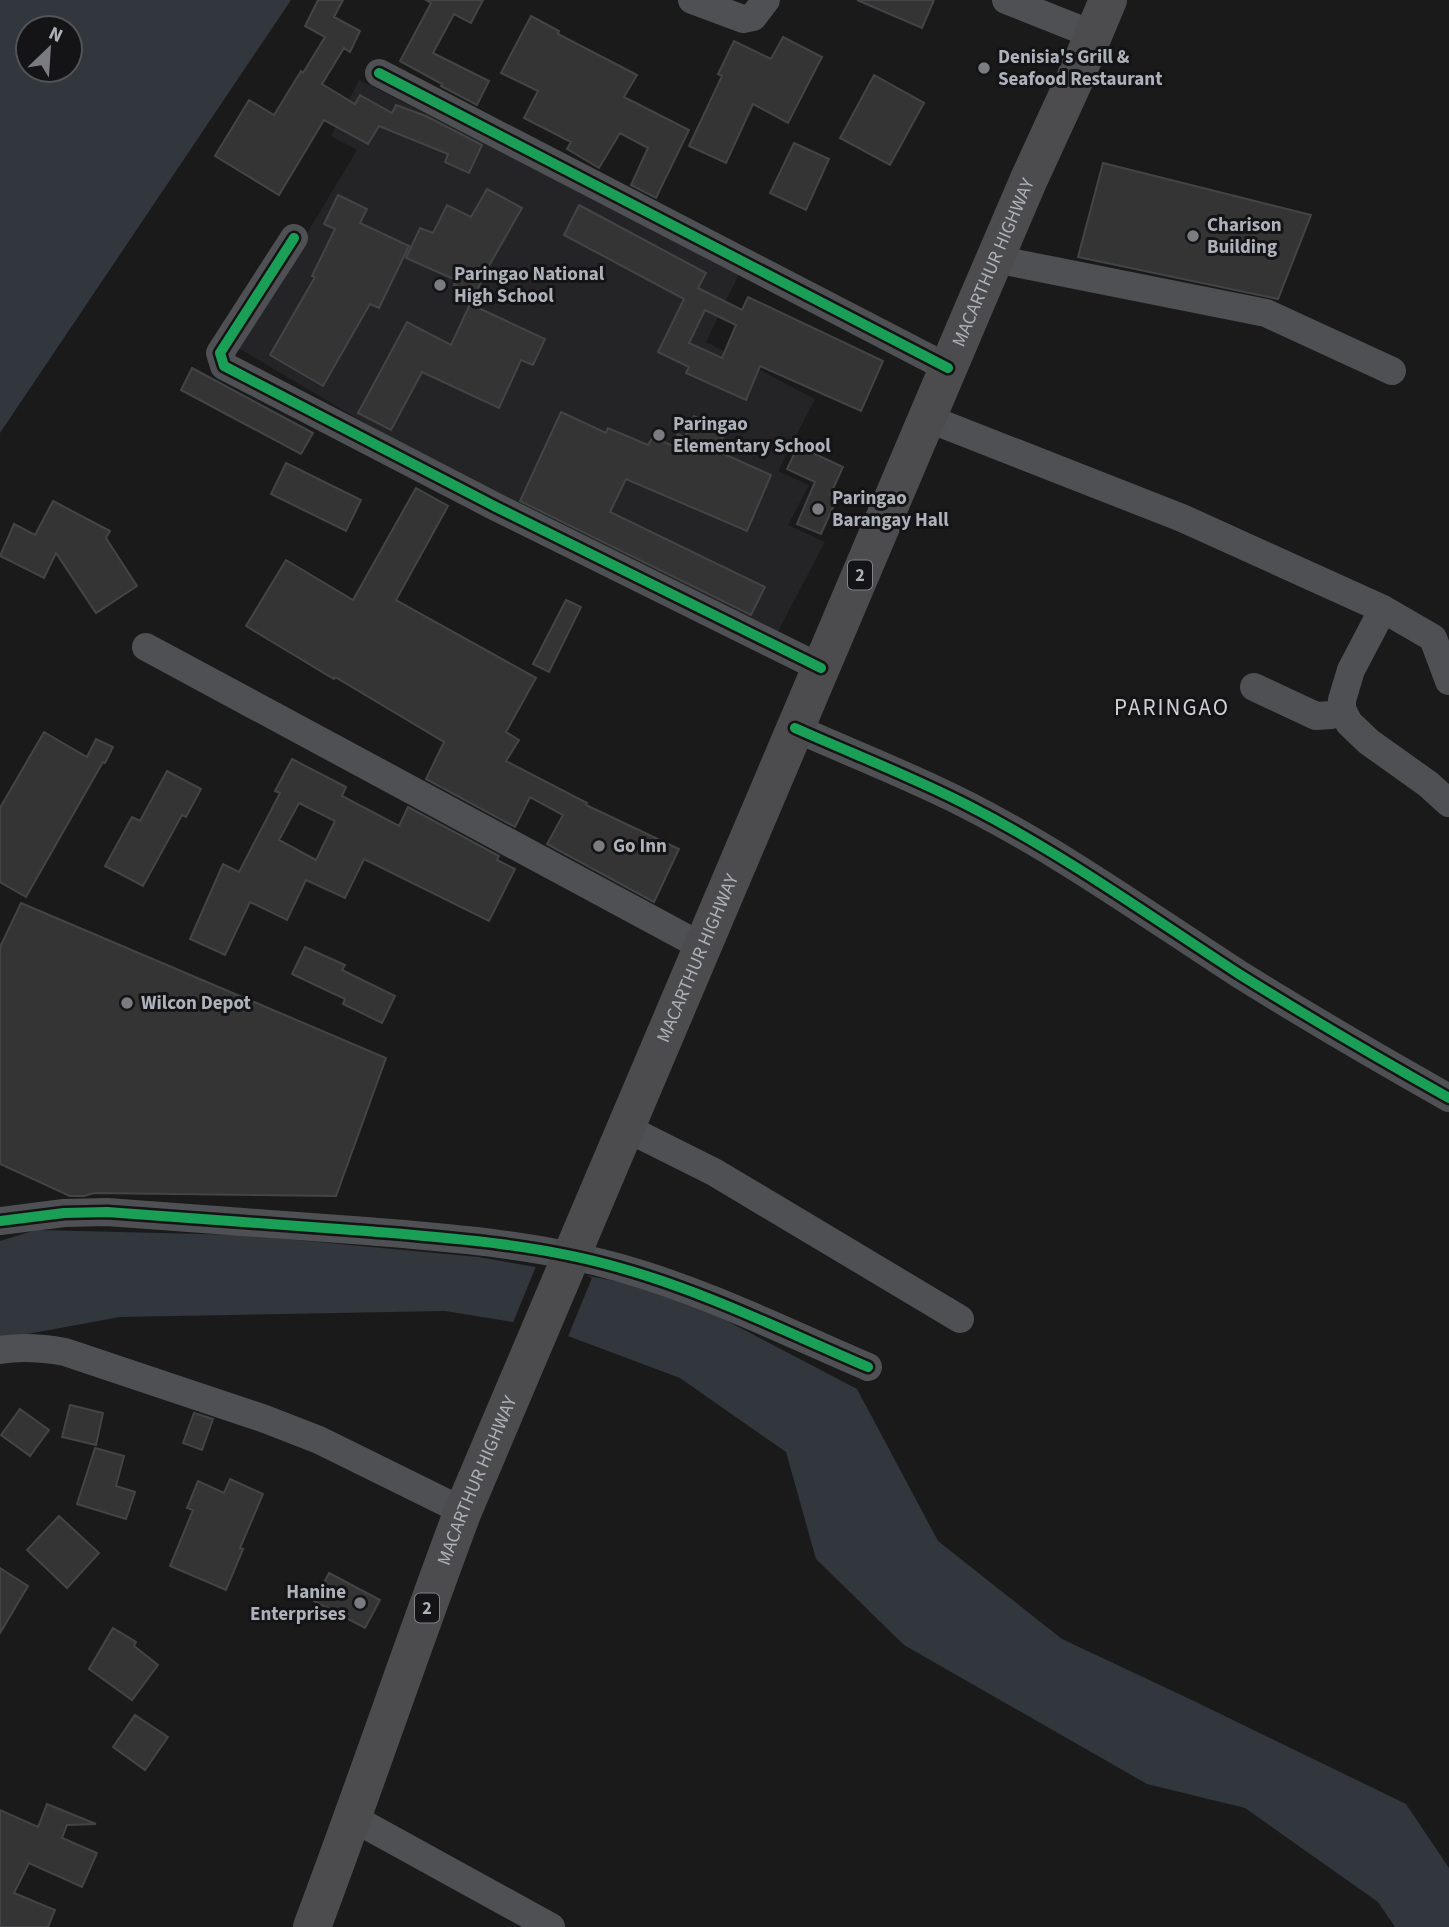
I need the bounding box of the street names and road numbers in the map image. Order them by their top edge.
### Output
street label: MACARTHUR HIGHWAY [945,173,1042,351]
road number: 2 [848,560,872,590]
street label: MACARTHUR HIGHWAY [650,869,746,1047]
street label: MACARTHUR HIGHWAY [430,1391,524,1569]
road number: 2 [415,1594,439,1623]

